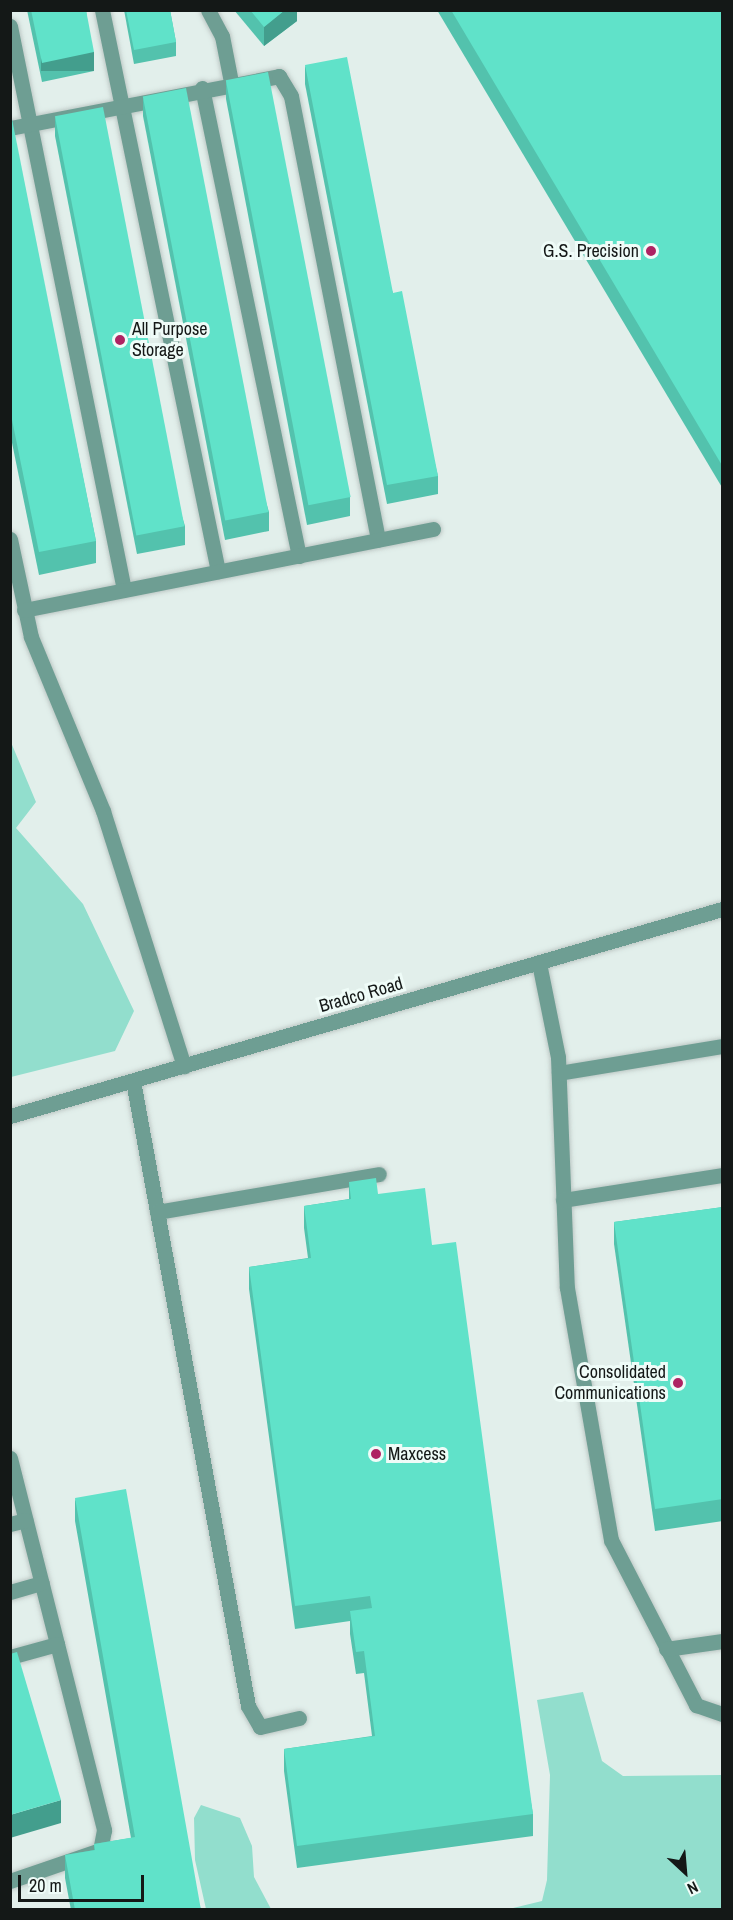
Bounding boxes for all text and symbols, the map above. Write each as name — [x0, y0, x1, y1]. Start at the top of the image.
place label: G.S. Precision — [543, 240, 639, 262]
marker: G.S. Precision — [644, 244, 658, 258]
place label: All Purpose Storage — [132, 319, 207, 362]
marker: All Purpose Storage — [113, 333, 127, 347]
street label: Bradco Road — [317, 973, 405, 1017]
place label: Consolidated Communications — [554, 1362, 666, 1404]
marker: Consolidated Communications — [671, 1376, 685, 1390]
place label: Maxcess — [388, 1443, 446, 1465]
marker: Maxcess — [369, 1447, 383, 1461]
north arrow — [655, 1842, 715, 1902]
scale bar — [21, 1863, 147, 1901]
text: 20 m — [29, 1873, 62, 1898]
text: N — [684, 1876, 702, 1900]

